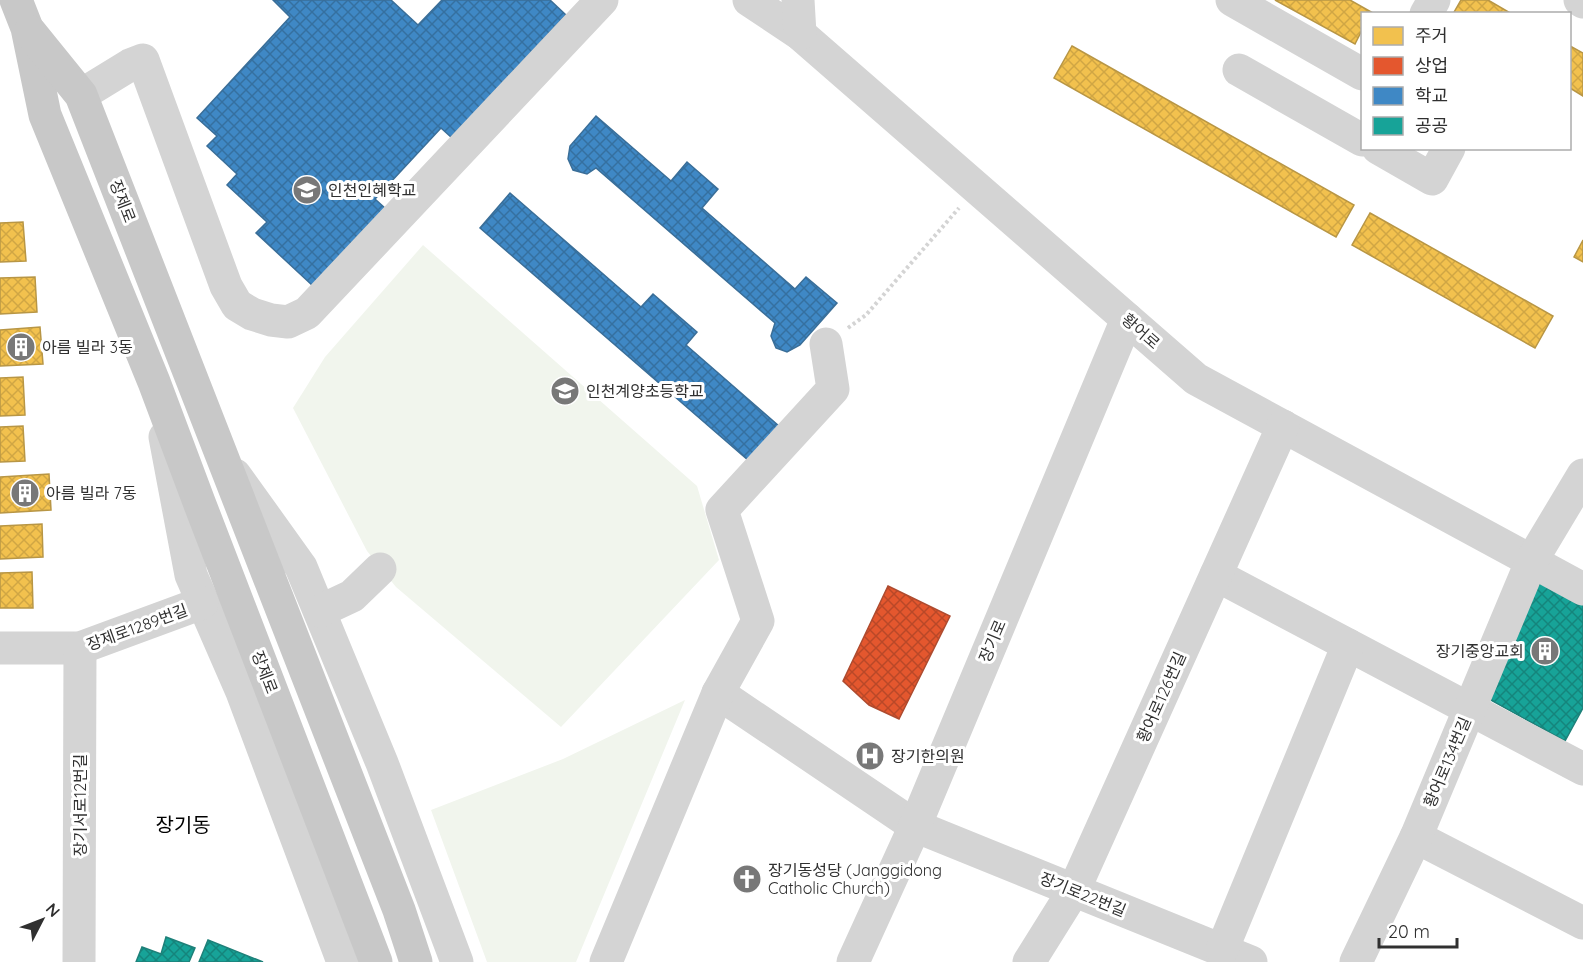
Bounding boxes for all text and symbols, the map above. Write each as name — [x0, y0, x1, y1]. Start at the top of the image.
legend — [1361, 12, 1571, 150]
text: 주거 — [1415, 24, 1448, 47]
text: 상업 — [1415, 54, 1448, 77]
text: 학교 — [1415, 84, 1448, 107]
text: 공공 — [1415, 114, 1448, 137]
school or university icon: 인천인혜학교 — [291, 174, 323, 206]
street label: 장제로 — [106, 177, 140, 225]
place label: 인천인혜학교 — [328, 180, 416, 200]
street label: 황어로 — [1118, 309, 1164, 353]
building icon: 아름 빌라 3동 — [5, 331, 37, 363]
place label: 아름 빌라 3동 — [42, 337, 133, 357]
school or university icon: 인천계양초등학교 — [549, 375, 581, 407]
place label: 인천계양초등학교 — [586, 381, 704, 401]
building icon: 아름 빌라 7동 — [9, 477, 41, 509]
place label: 아름 빌라 7동 — [46, 483, 137, 503]
street label: 장제로1289번길 — [84, 599, 190, 655]
street label: 장기로 — [974, 617, 1010, 665]
building icon: 장기중앙교회 — [1529, 635, 1561, 667]
place label: 장기중앙교회 — [1436, 641, 1524, 661]
street label: 장제로 — [248, 648, 282, 696]
street label: 황어로126번길 — [1132, 649, 1190, 745]
street label: 황어로134번길 — [1419, 714, 1475, 810]
hospital icon: 장기한의원 — [854, 740, 886, 772]
place label: 장기한의원 — [891, 746, 965, 766]
street label: 장기서로12번길 — [70, 753, 90, 857]
district label: 장기동 — [155, 812, 211, 837]
place label: 장기동성당 (Janggidong Catholic Church) — [768, 860, 942, 898]
church icon: 장기동성당 (Janggidong Catholic Church) — [731, 863, 763, 895]
street label: 장기로22번길 — [1037, 868, 1129, 920]
north arrow — [12, 890, 72, 950]
text: N — [42, 899, 65, 921]
scale bar — [1379, 911, 1457, 949]
text: 20 m — [1388, 920, 1430, 943]

